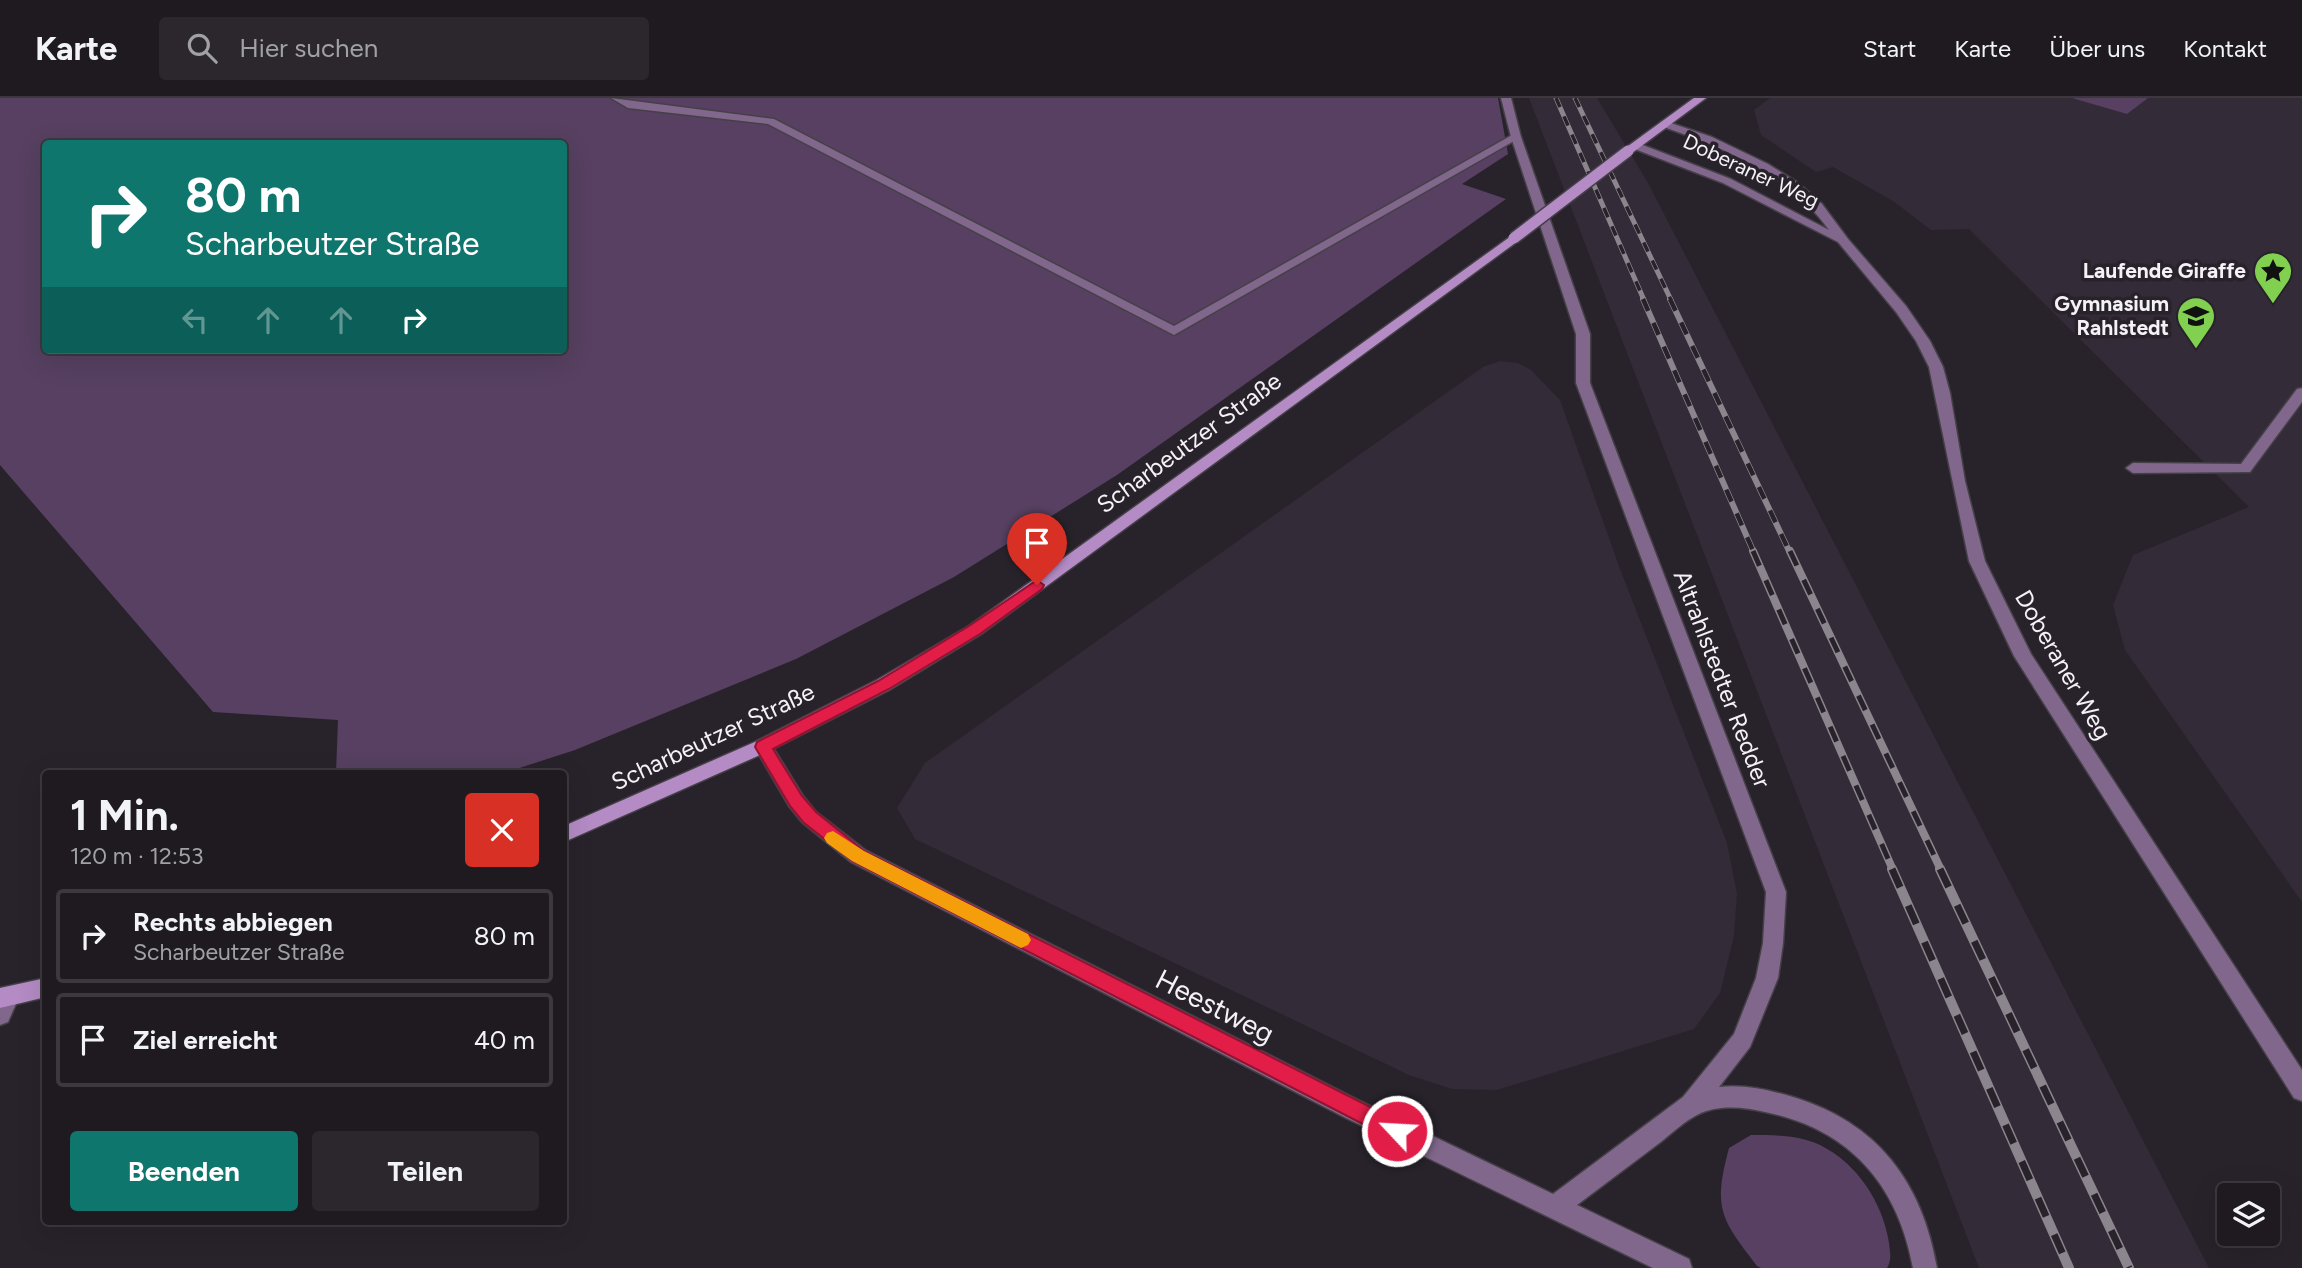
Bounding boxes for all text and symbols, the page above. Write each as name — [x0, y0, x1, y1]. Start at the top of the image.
search box — [159, 17, 649, 80]
text: Karte — [35, 29, 117, 68]
icon: search — [183, 29, 221, 67]
text: Hier suchen — [239, 32, 378, 64]
text: Start — [1863, 34, 1916, 63]
text: Karte — [1954, 34, 2011, 63]
text: Über uns — [2049, 34, 2145, 63]
text: Kontakt — [2183, 34, 2267, 63]
street label: Doberaner Weg — [1679, 128, 1823, 213]
text: 80 m — [185, 165, 301, 224]
icon: right — [70, 168, 161, 259]
text: Scharbeutzer Straße — [185, 225, 479, 263]
place icon: Laufende Giraffe — [2252, 250, 2294, 305]
place label: Laufende Giraffe — [2083, 258, 2246, 283]
place label: Gymnasium Rahlstedt — [2054, 291, 2169, 340]
school or university icon: Gymnasium Rahlstedt — [2175, 295, 2217, 350]
icon: left — [176, 301, 214, 339]
icon: ahead — [249, 301, 287, 339]
icon: ahead — [322, 301, 360, 339]
icon: right — [395, 301, 433, 339]
street label: Scharbeutzer Straße — [1091, 366, 1287, 519]
pin — [1007, 513, 1067, 585]
icon: arrive — [1018, 524, 1056, 562]
street label: Altrahlstedter Redder — [1668, 566, 1777, 792]
street label: Doberaner Weg — [2009, 585, 2118, 745]
street label: Scharbeutzer Straße — [607, 677, 819, 796]
text: 1 Min. — [70, 790, 179, 841]
button: close — [465, 793, 539, 867]
text: 120 m · 12:53 — [70, 842, 203, 870]
text: Rechts abbiegen — [133, 906, 333, 938]
icon: right — [74, 917, 112, 955]
text: 80 m — [474, 920, 535, 952]
text: Scharbeutzer Straße — [133, 938, 345, 966]
street label: Heestweg — [1150, 962, 1280, 1050]
icon: arrive — [74, 1021, 112, 1059]
text: Ziel erreicht — [133, 1024, 278, 1056]
text: 40 m — [474, 1024, 535, 1056]
position arrow — [1360, 1094, 1434, 1168]
button: Beenden — [70, 1131, 298, 1211]
button: Teilen — [312, 1131, 539, 1211]
map controls — [2217, 1183, 2280, 1246]
button: layers — [2217, 1183, 2280, 1246]

